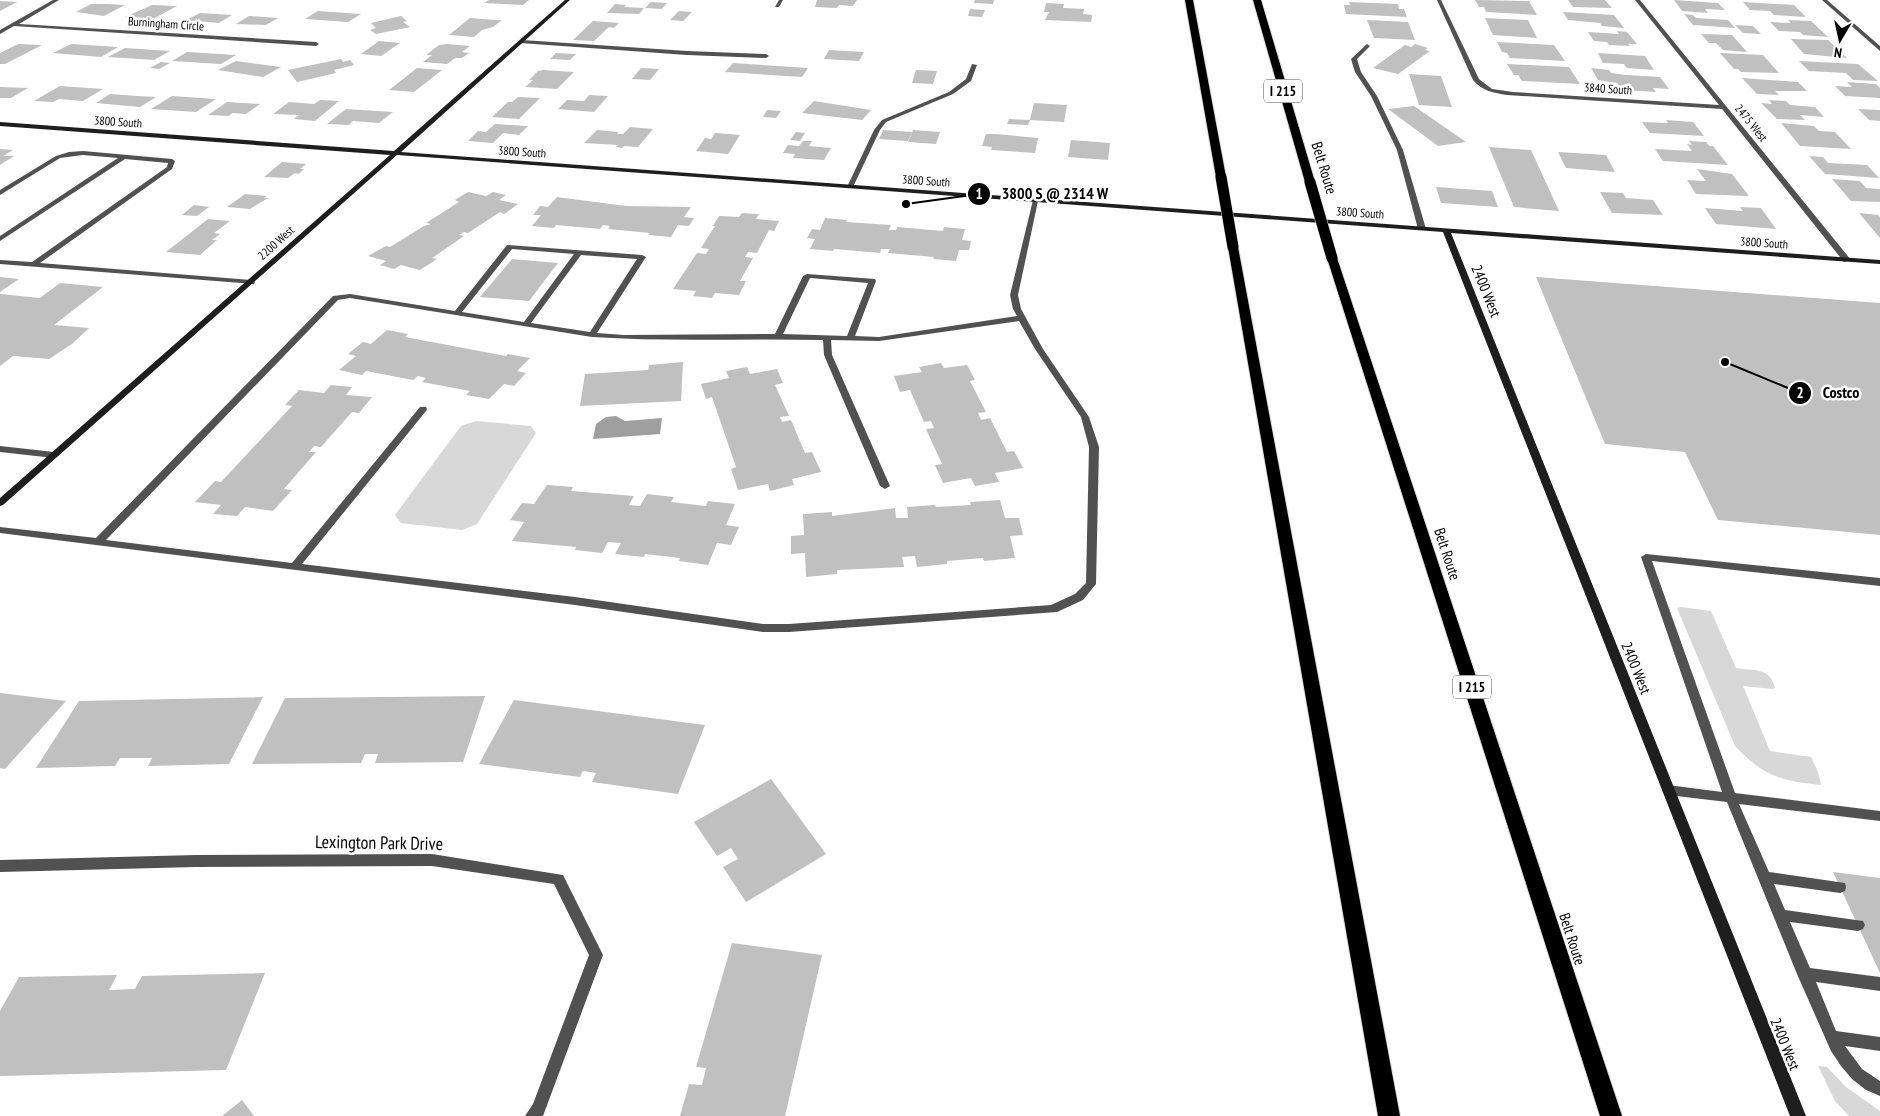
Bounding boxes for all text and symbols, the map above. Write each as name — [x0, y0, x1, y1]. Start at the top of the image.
street label: Burningham Circle — [127, 13, 205, 34]
north arrow — [1815, 15, 1865, 65]
text: N — [1833, 43, 1843, 62]
street label: 3840 South — [1583, 79, 1633, 98]
road number: I 215 — [1264, 80, 1302, 102]
street label: 2475 West — [1732, 101, 1771, 145]
street label: 3800 South — [93, 112, 143, 131]
street label: Belt Route — [1308, 139, 1341, 196]
street label: 3800 South — [497, 142, 547, 161]
street label: 3800 South — [901, 171, 951, 190]
callout: 3800 S @ 2314 W — [967, 178, 1119, 209]
text: 3800 S @ 2314 W — [1002, 183, 1109, 203]
text: 1 — [975, 184, 983, 203]
street label: 3800 South — [1335, 203, 1385, 222]
street label: 2200 West — [254, 222, 298, 263]
street label: 3800 South — [1739, 233, 1789, 252]
street label: 2400 West — [1467, 262, 1506, 320]
callout: Costco — [1788, 377, 1870, 408]
text: Costco — [1823, 382, 1859, 402]
text: 2 — [1796, 383, 1804, 402]
street label: Belt Route — [1430, 525, 1465, 582]
street label: 2400 West — [1617, 639, 1656, 697]
road number: I 215 — [1453, 676, 1491, 699]
street label: Lexington Park Drive — [315, 830, 443, 855]
street label: Belt Route — [1555, 910, 1590, 967]
street label: 2400 West — [1766, 1015, 1805, 1073]

